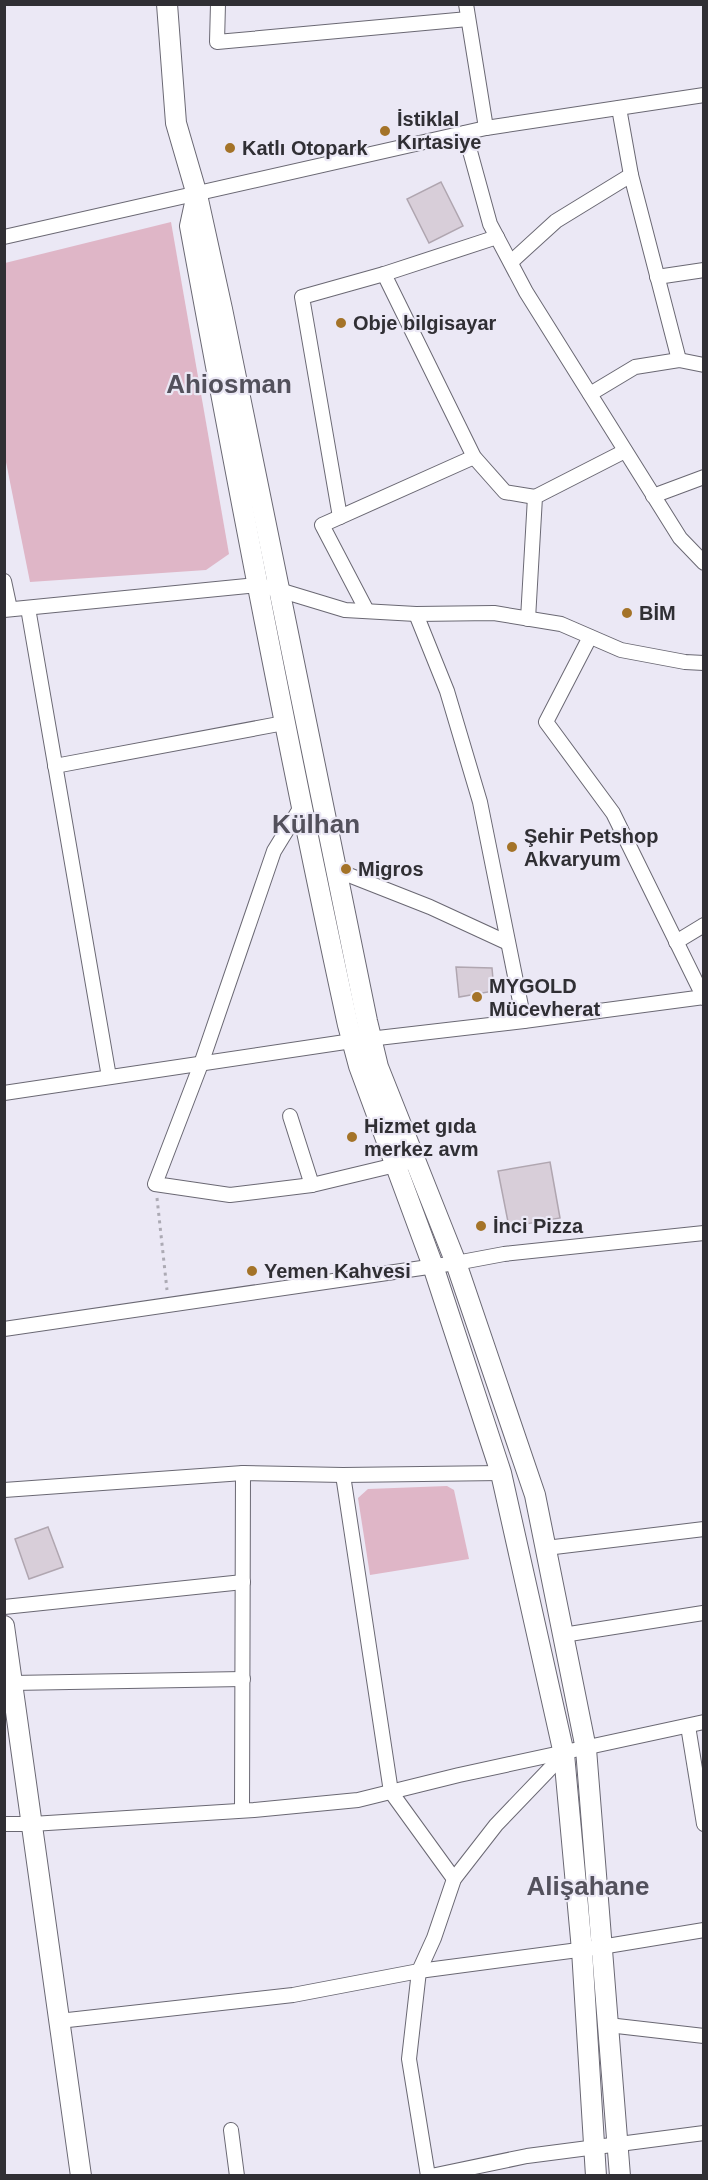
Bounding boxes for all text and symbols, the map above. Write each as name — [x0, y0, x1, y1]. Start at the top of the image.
place label: İstiklal Kırtasiye — [397, 108, 482, 153]
marker: İstiklal Kırtasiye — [378, 124, 392, 138]
place label: Katlı Otopark — [242, 137, 368, 159]
marker: Katlı Otopark — [223, 141, 237, 155]
place label: Obje bilgisayar — [353, 312, 497, 334]
marker: Obje bilgisayar — [334, 316, 348, 330]
district label: Ahiosman — [166, 369, 292, 399]
place label: BİM — [639, 602, 676, 624]
marker: BİM — [620, 606, 634, 620]
district label: Külhan — [272, 809, 360, 839]
place label: Şehir Petshop Akvaryum — [524, 825, 658, 870]
marker: Şehir Petshop Akvaryum — [505, 840, 519, 854]
place label: Migros — [358, 858, 424, 880]
marker: Migros — [339, 862, 353, 876]
place label: MYGOLD Mücevherat — [489, 975, 600, 1020]
marker: MYGOLD Mücevherat — [470, 990, 484, 1004]
place label: Hizmet gıda merkez avm — [364, 1115, 479, 1160]
marker: Hizmet gıda merkez avm — [345, 1130, 359, 1144]
place label: İnci Pizza — [493, 1215, 584, 1237]
marker: İnci Pizza — [474, 1219, 488, 1233]
place label: Yemen Kahvesi — [264, 1260, 411, 1282]
marker: Yemen Kahvesi — [245, 1264, 259, 1278]
district label: Alişahane — [527, 1871, 649, 1901]

